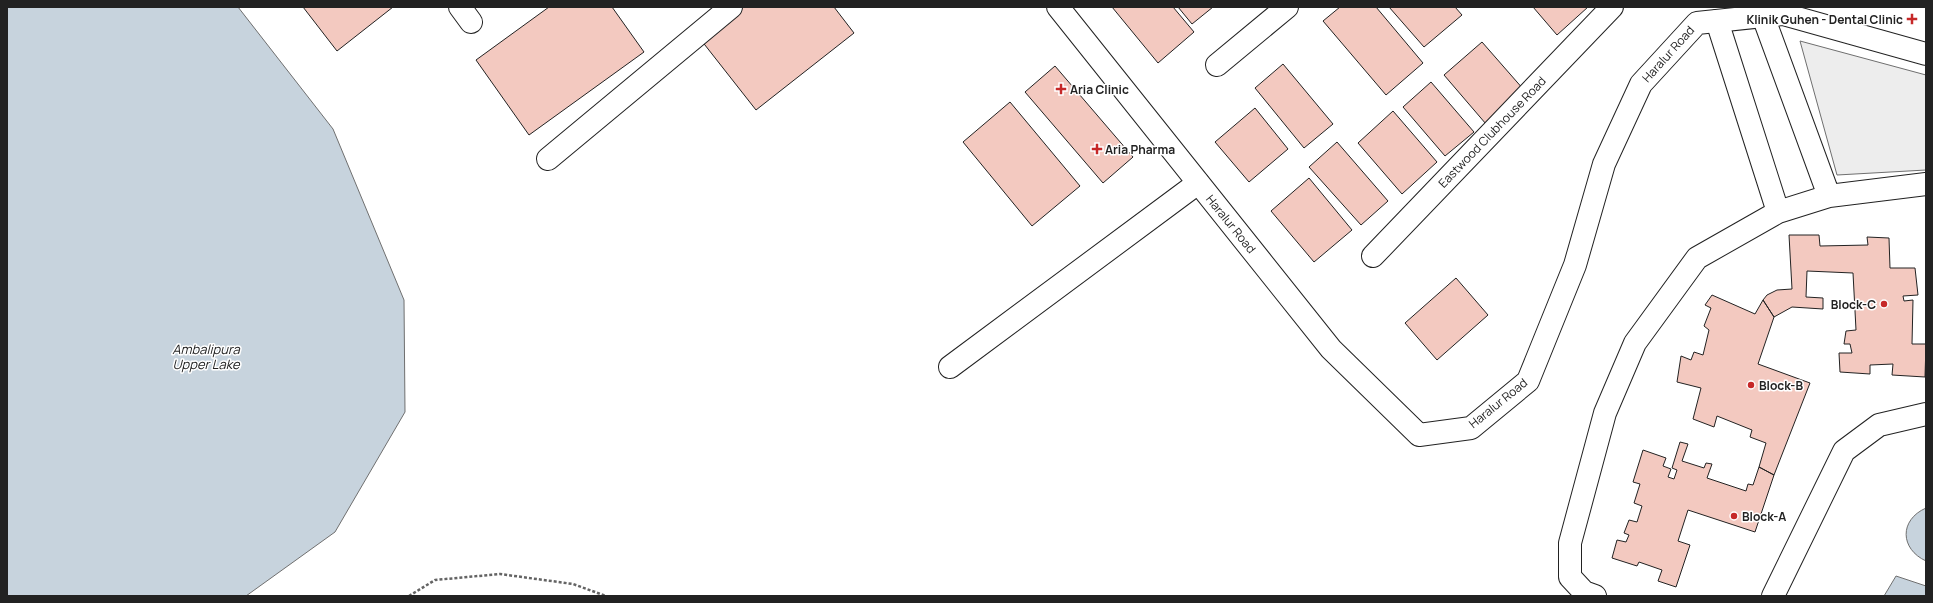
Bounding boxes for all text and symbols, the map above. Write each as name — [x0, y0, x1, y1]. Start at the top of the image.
place label: Klinik Guhen - Dental Clinic — [1746, 11, 1903, 28]
marker: Klinik Guhen - Dental Clinic — [1906, 13, 1918, 25]
street label: Haralur Road — [1638, 22, 1698, 86]
street label: Eastwood Clubhouse Road — [1434, 73, 1550, 191]
place label: Aria Clinic — [1070, 81, 1129, 98]
marker: Aria Clinic — [1055, 83, 1067, 95]
place label: Aria Pharma — [1105, 141, 1175, 158]
marker: Aria Pharma — [1092, 144, 1102, 154]
street label: Haralur Road — [1202, 191, 1260, 257]
place label: Block-C — [1831, 296, 1876, 313]
marker: Block-C — [1879, 299, 1889, 309]
water label: Ambalipura Upper Lake — [172, 340, 241, 373]
street label: Haralur Road — [1465, 374, 1531, 432]
place label: Block-B — [1759, 377, 1803, 394]
marker: Block-B — [1746, 380, 1756, 390]
place label: Block-A — [1742, 508, 1786, 525]
marker: Block-A — [1729, 511, 1739, 521]

